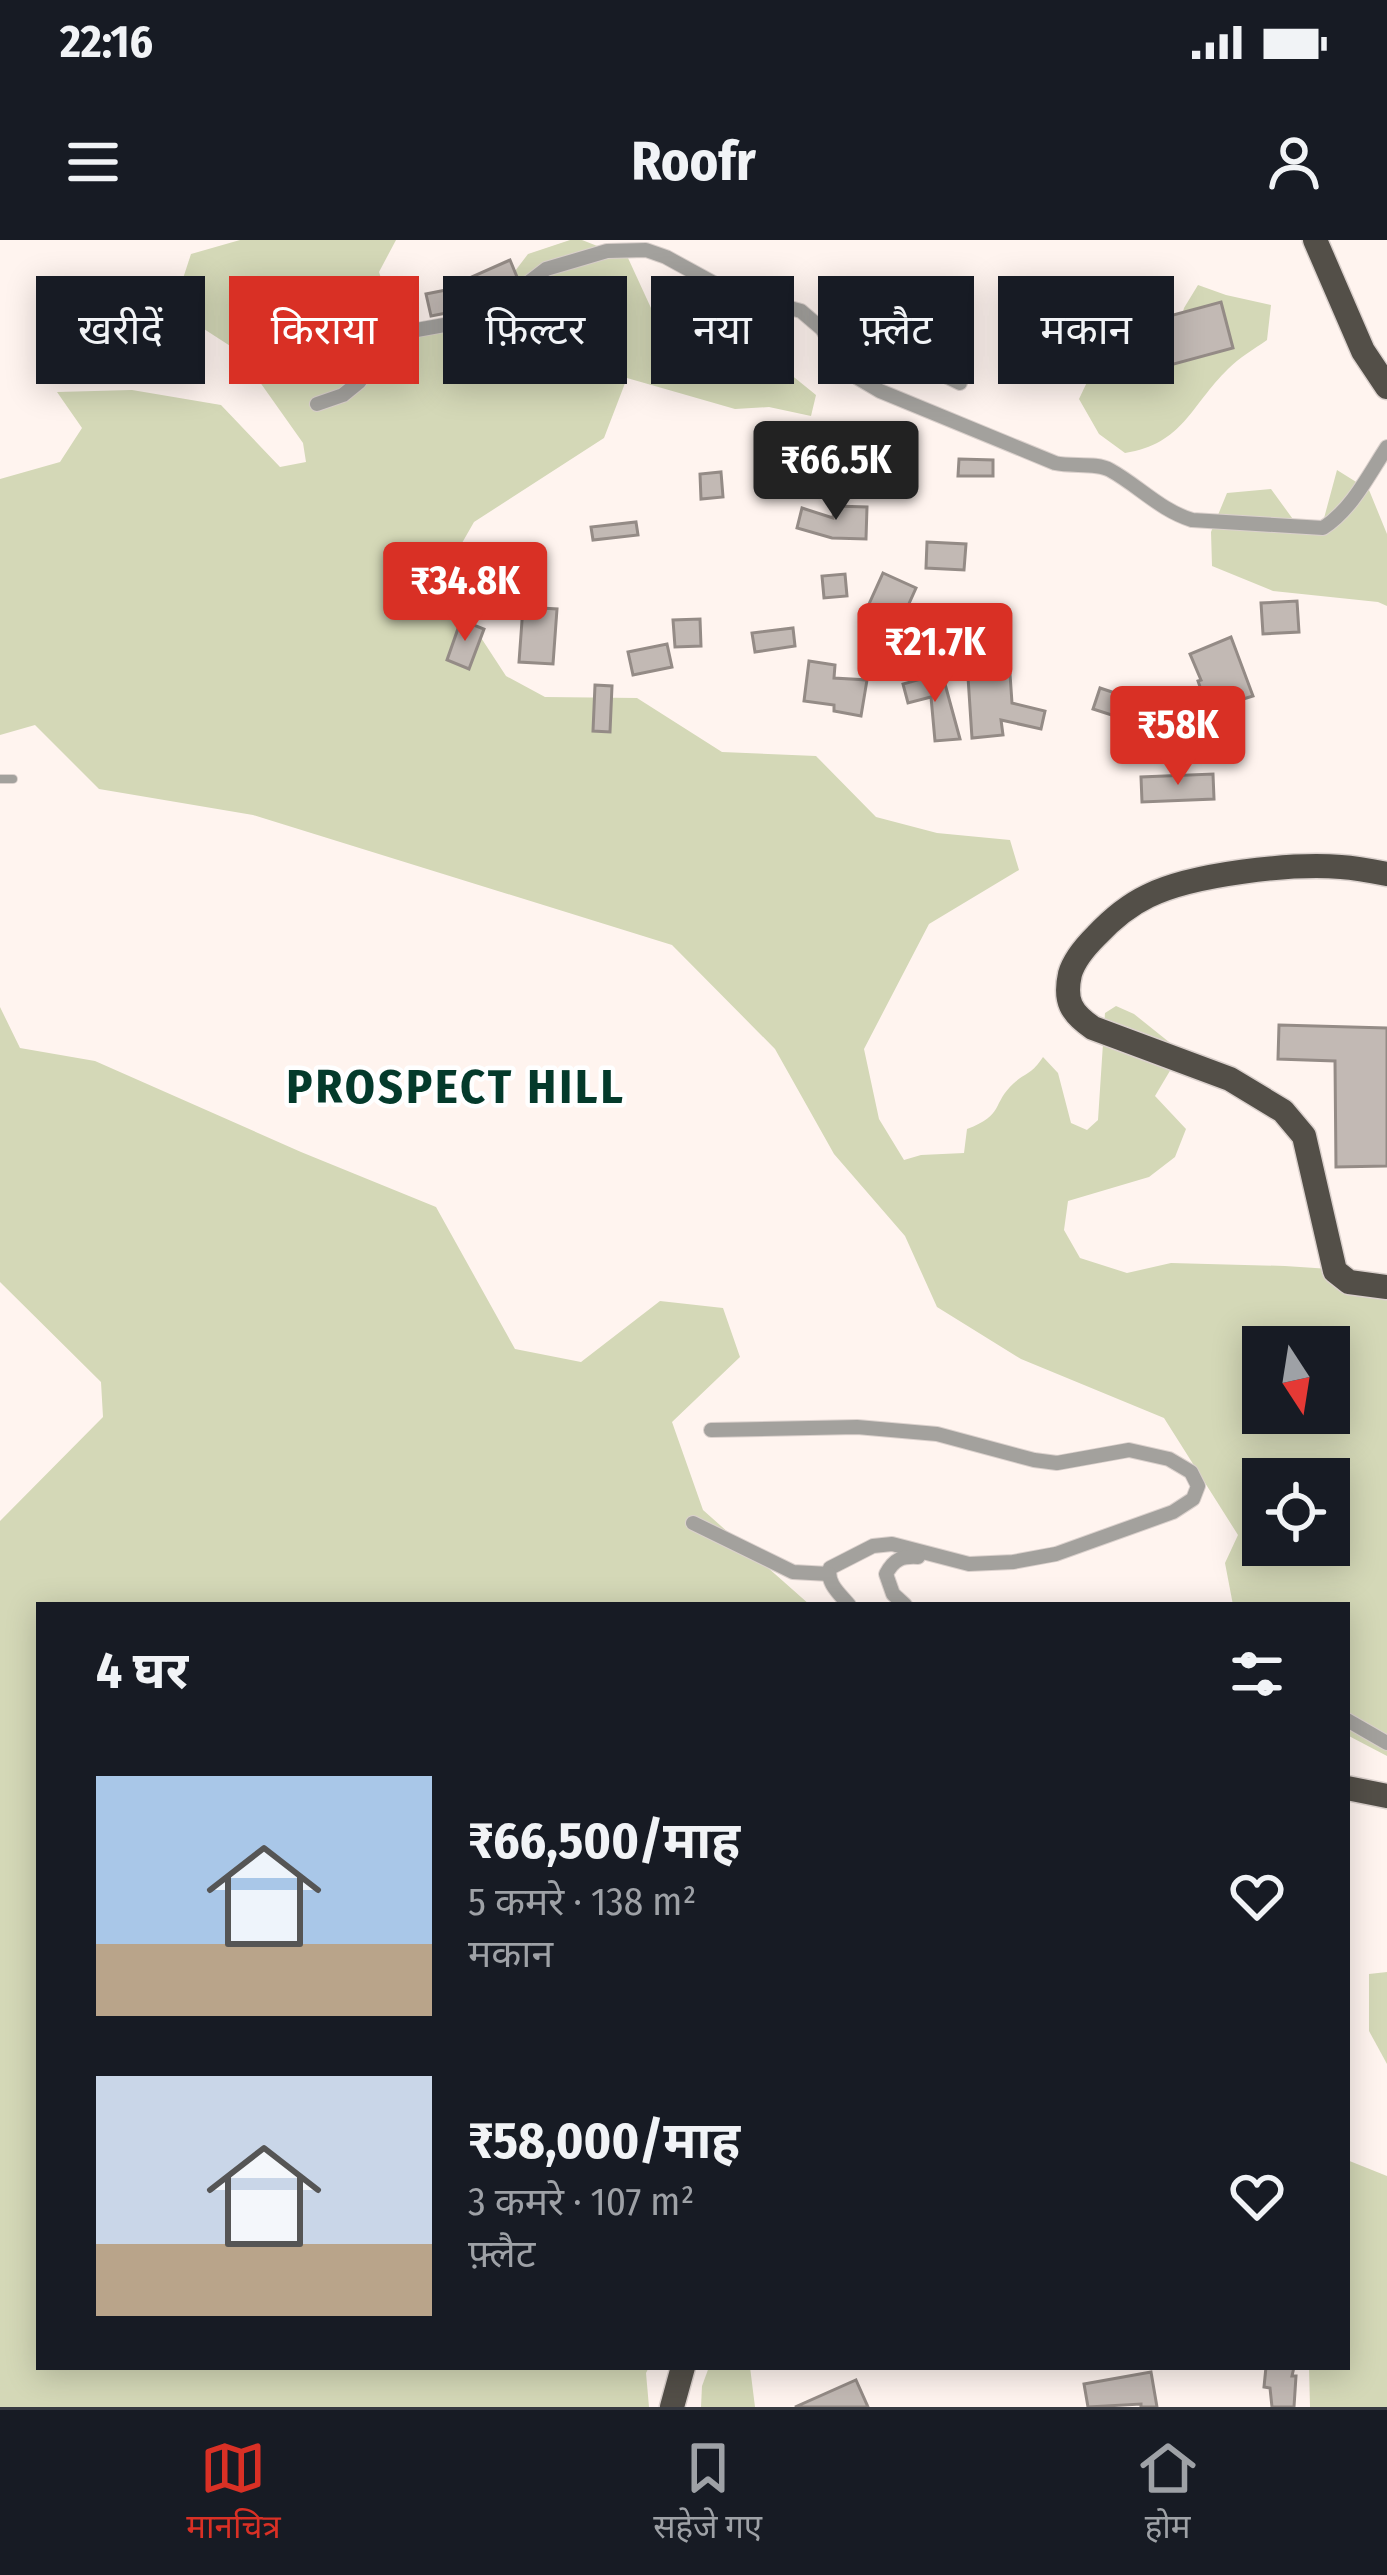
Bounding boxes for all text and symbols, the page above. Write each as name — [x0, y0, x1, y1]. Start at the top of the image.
text: 22:16 — [60, 15, 153, 69]
icon: menu — [60, 129, 126, 195]
icon: person — [1261, 129, 1327, 195]
text: Roofr — [631, 130, 756, 194]
chip: खरीदें — [36, 276, 205, 384]
chip: किराया — [229, 276, 419, 384]
chip: फ़िल्टर — [443, 276, 627, 384]
chip: नया — [651, 276, 794, 384]
chip: फ़्लैट — [818, 276, 974, 384]
chip: मकान — [998, 276, 1174, 384]
pin: ₹66.5K — [738, 421, 934, 523]
text: ₹66.5K — [781, 437, 892, 483]
pin: ₹34.8K — [367, 542, 563, 644]
text: ₹34.8K — [410, 558, 520, 604]
pin: ₹21.7K — [837, 603, 1033, 705]
text: ₹21.7K — [884, 619, 986, 665]
pin: ₹58K — [1107, 686, 1249, 788]
text: ₹58K — [1137, 702, 1219, 748]
district label: PROSPECT HILL — [286, 1058, 626, 1116]
north arrow — [1242, 1326, 1350, 1434]
map controls — [1242, 1326, 1350, 1566]
button: locate — [1242, 1458, 1350, 1566]
text: 4 घर — [96, 1640, 188, 1702]
icon: filters — [1224, 1641, 1290, 1707]
text: ₹66,500/माह — [468, 1810, 740, 1872]
icon: home — [192, 1824, 336, 1968]
icon: heart — [1224, 1863, 1290, 1929]
text: 5 कमरे · 138 m² — [468, 1879, 696, 1925]
text: मकान — [468, 1931, 553, 1977]
text: ₹58,000/माह — [468, 2110, 740, 2172]
icon: home — [192, 2124, 336, 2268]
icon: heart — [1224, 2163, 1290, 2229]
text: 3 कमरे · 107 m² — [468, 2179, 694, 2225]
text: फ़्लैट — [468, 2231, 535, 2277]
tab: मानचित्र — [186, 2435, 281, 2551]
tab: सहेजे गए — [653, 2435, 762, 2551]
tab: होम — [1135, 2435, 1201, 2551]

